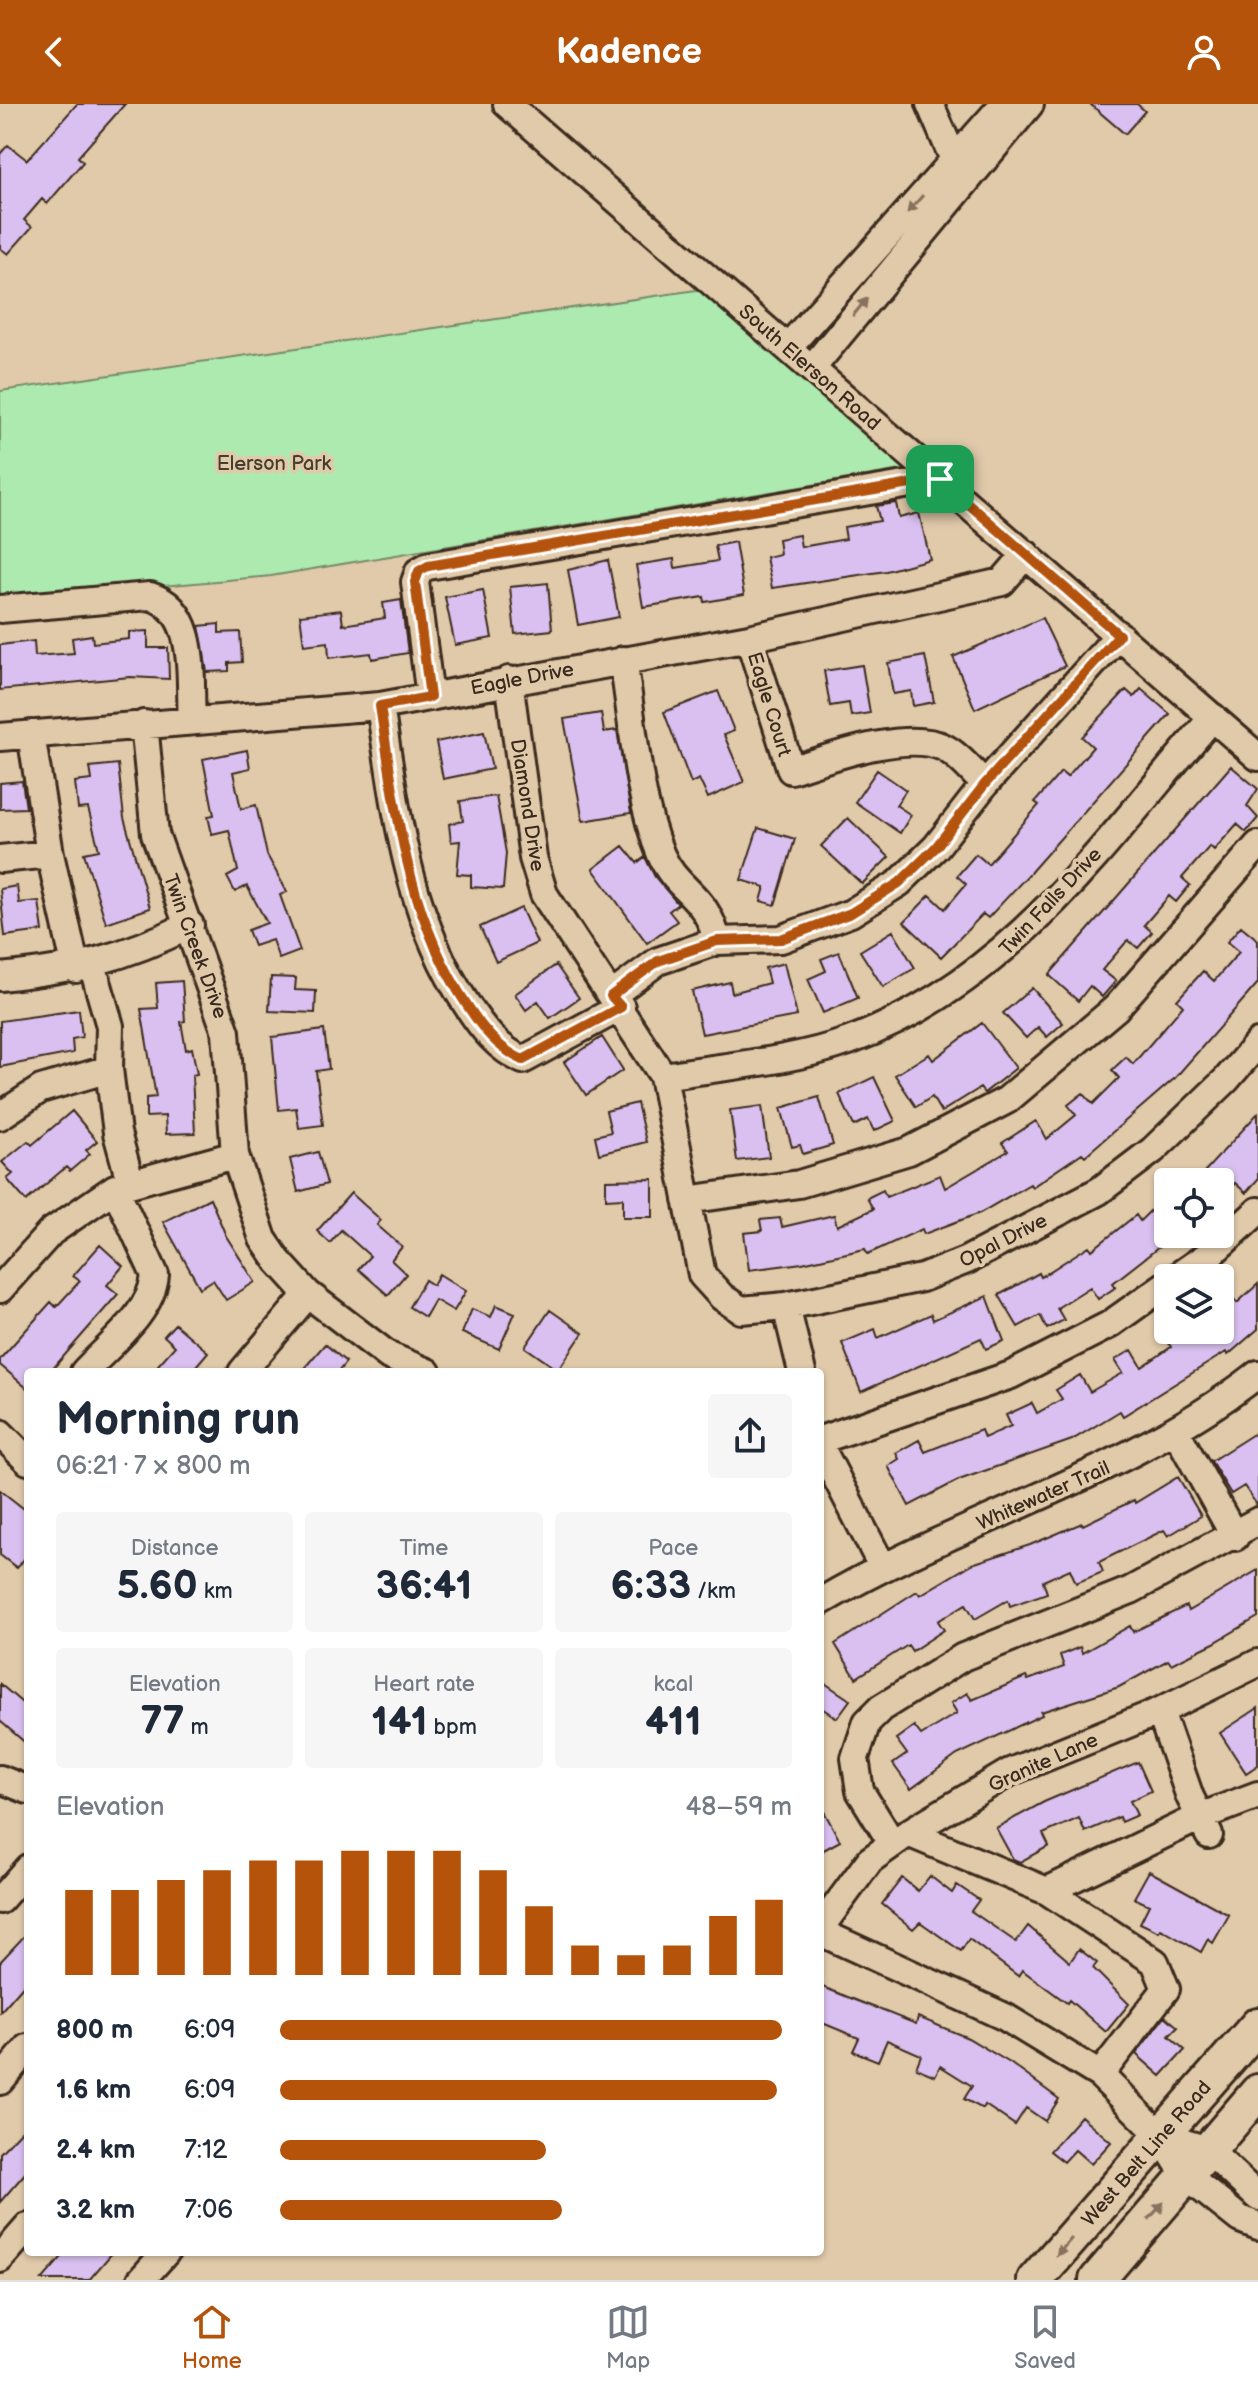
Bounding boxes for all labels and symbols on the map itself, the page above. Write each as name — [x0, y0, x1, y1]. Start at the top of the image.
one-way arrow — [907, 194, 924, 214]
one-way arrow — [851, 297, 868, 317]
street label: South Elerson Road — [734, 300, 885, 436]
pin — [906, 445, 974, 513]
park label: Elerson Park — [217, 452, 332, 476]
street label: Eagle Court — [742, 649, 796, 759]
street label: Eagle Drive — [469, 657, 576, 701]
street label: Diamond Drive — [505, 737, 549, 873]
street label: Twin Falls Drive — [995, 843, 1107, 961]
street label: Twin Creek Drive — [158, 871, 232, 1022]
street label: Opal Drive — [956, 1209, 1051, 1273]
street label: Whitewater Trail — [973, 1456, 1114, 1536]
street label: Granite Lane — [985, 1728, 1102, 1798]
street label: West Belt Line Road — [1077, 2076, 1217, 2231]
one-way arrow — [1147, 2202, 1164, 2222]
one-way arrow — [1056, 2237, 1073, 2257]

